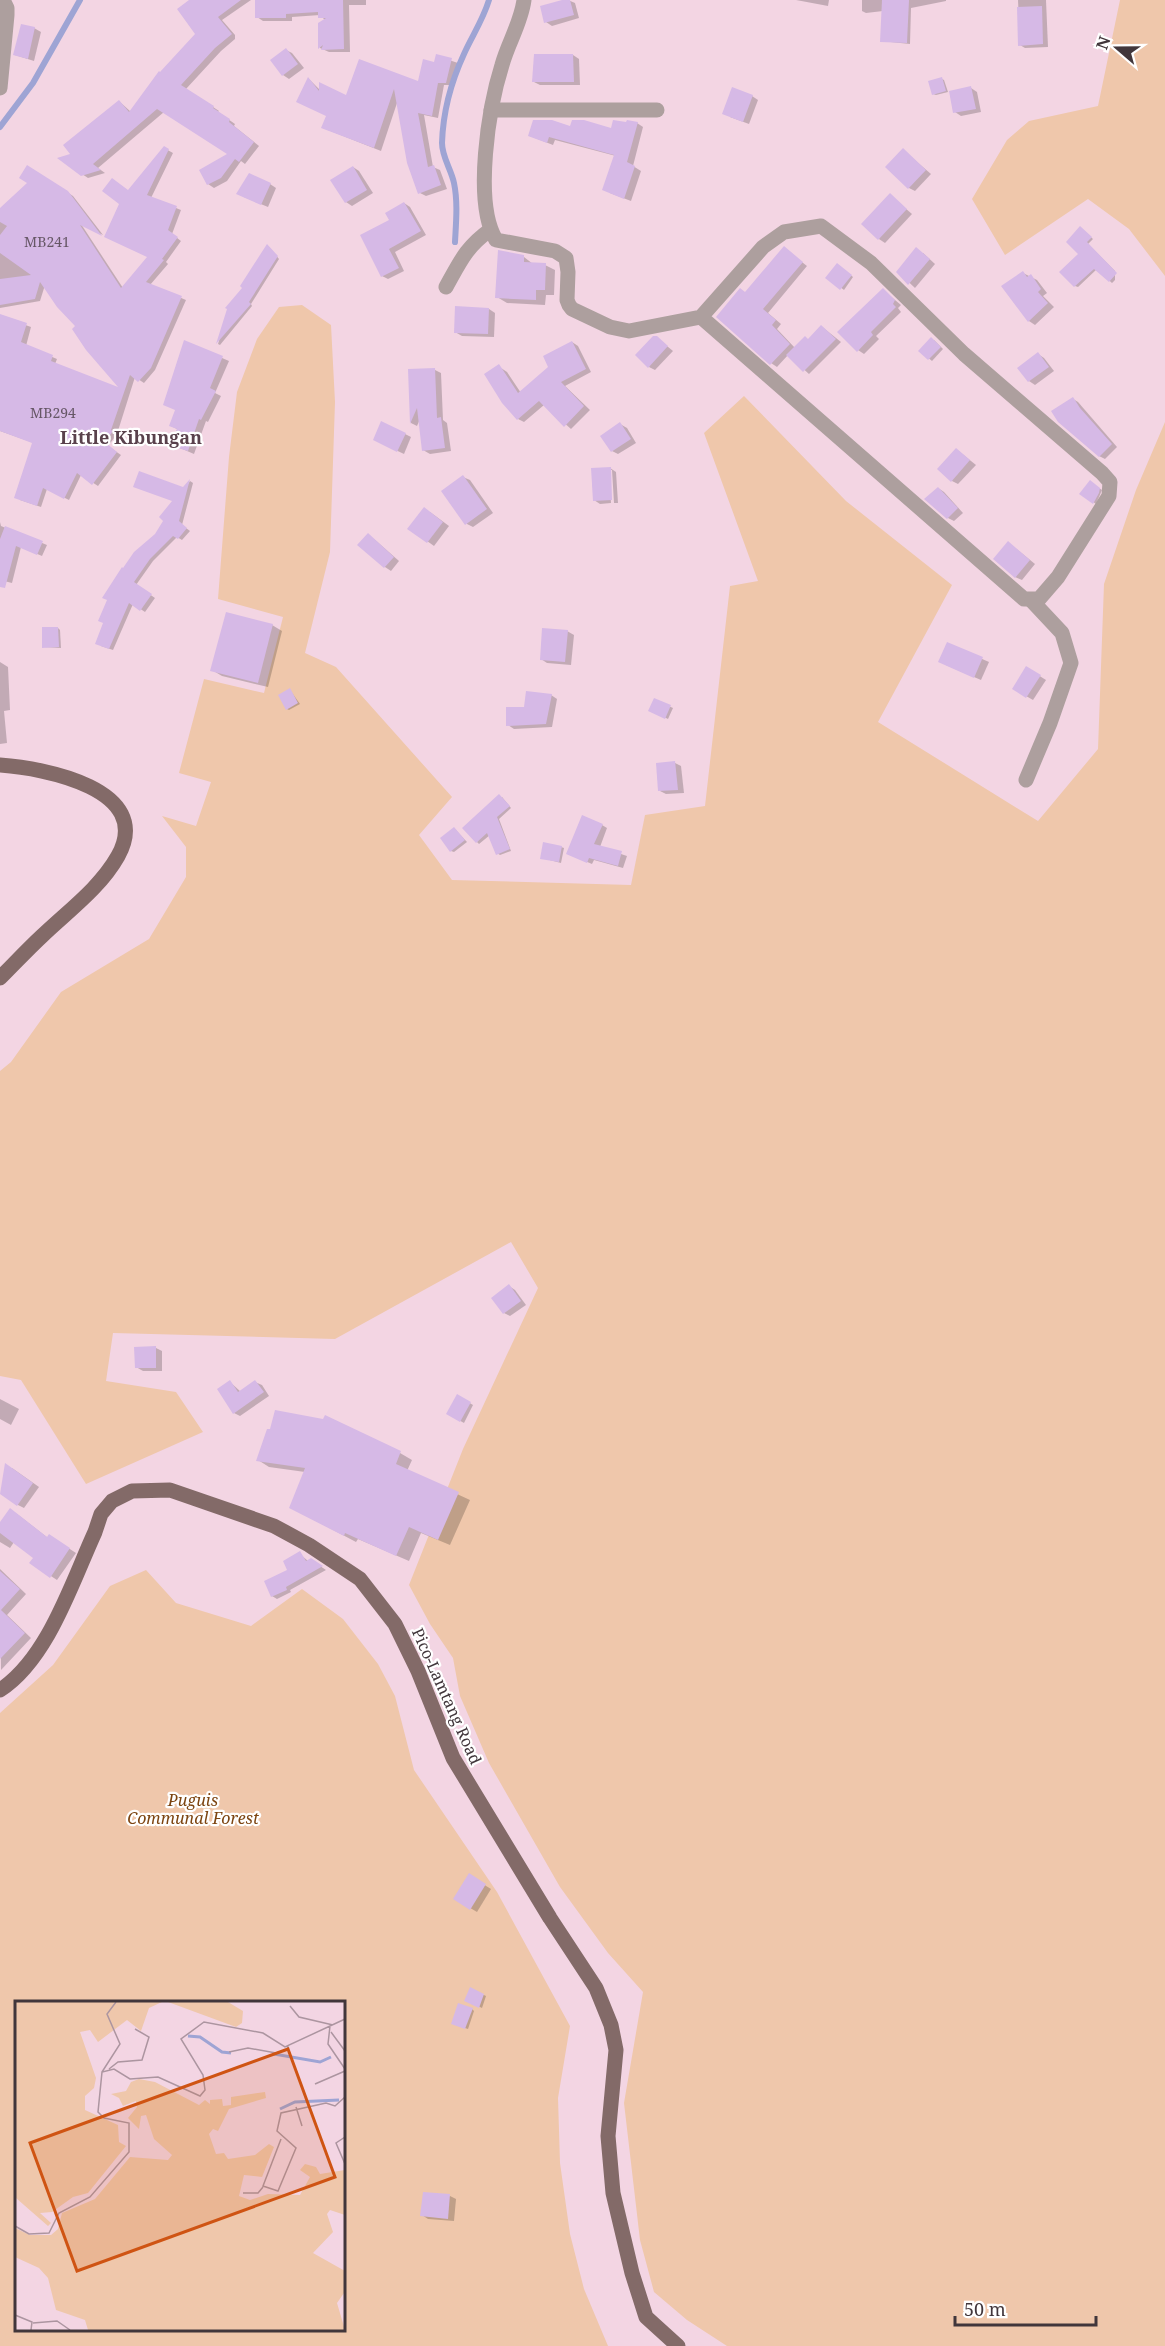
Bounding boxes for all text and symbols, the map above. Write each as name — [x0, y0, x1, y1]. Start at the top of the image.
north arrow — [1087, 18, 1147, 78]
text: N — [1090, 33, 1116, 53]
house number: MB241 — [24, 232, 70, 251]
house number: MB294 — [30, 403, 76, 422]
district label: Little Kibungan — [60, 425, 202, 449]
street label: Pico-Lamtang Road — [407, 1624, 487, 1768]
park label: Puguis Communal Forest — [127, 1789, 259, 1829]
inset map — [15, 2001, 345, 2331]
scale bar — [955, 2289, 1096, 2327]
text: 50 m — [964, 2297, 1006, 2321]

